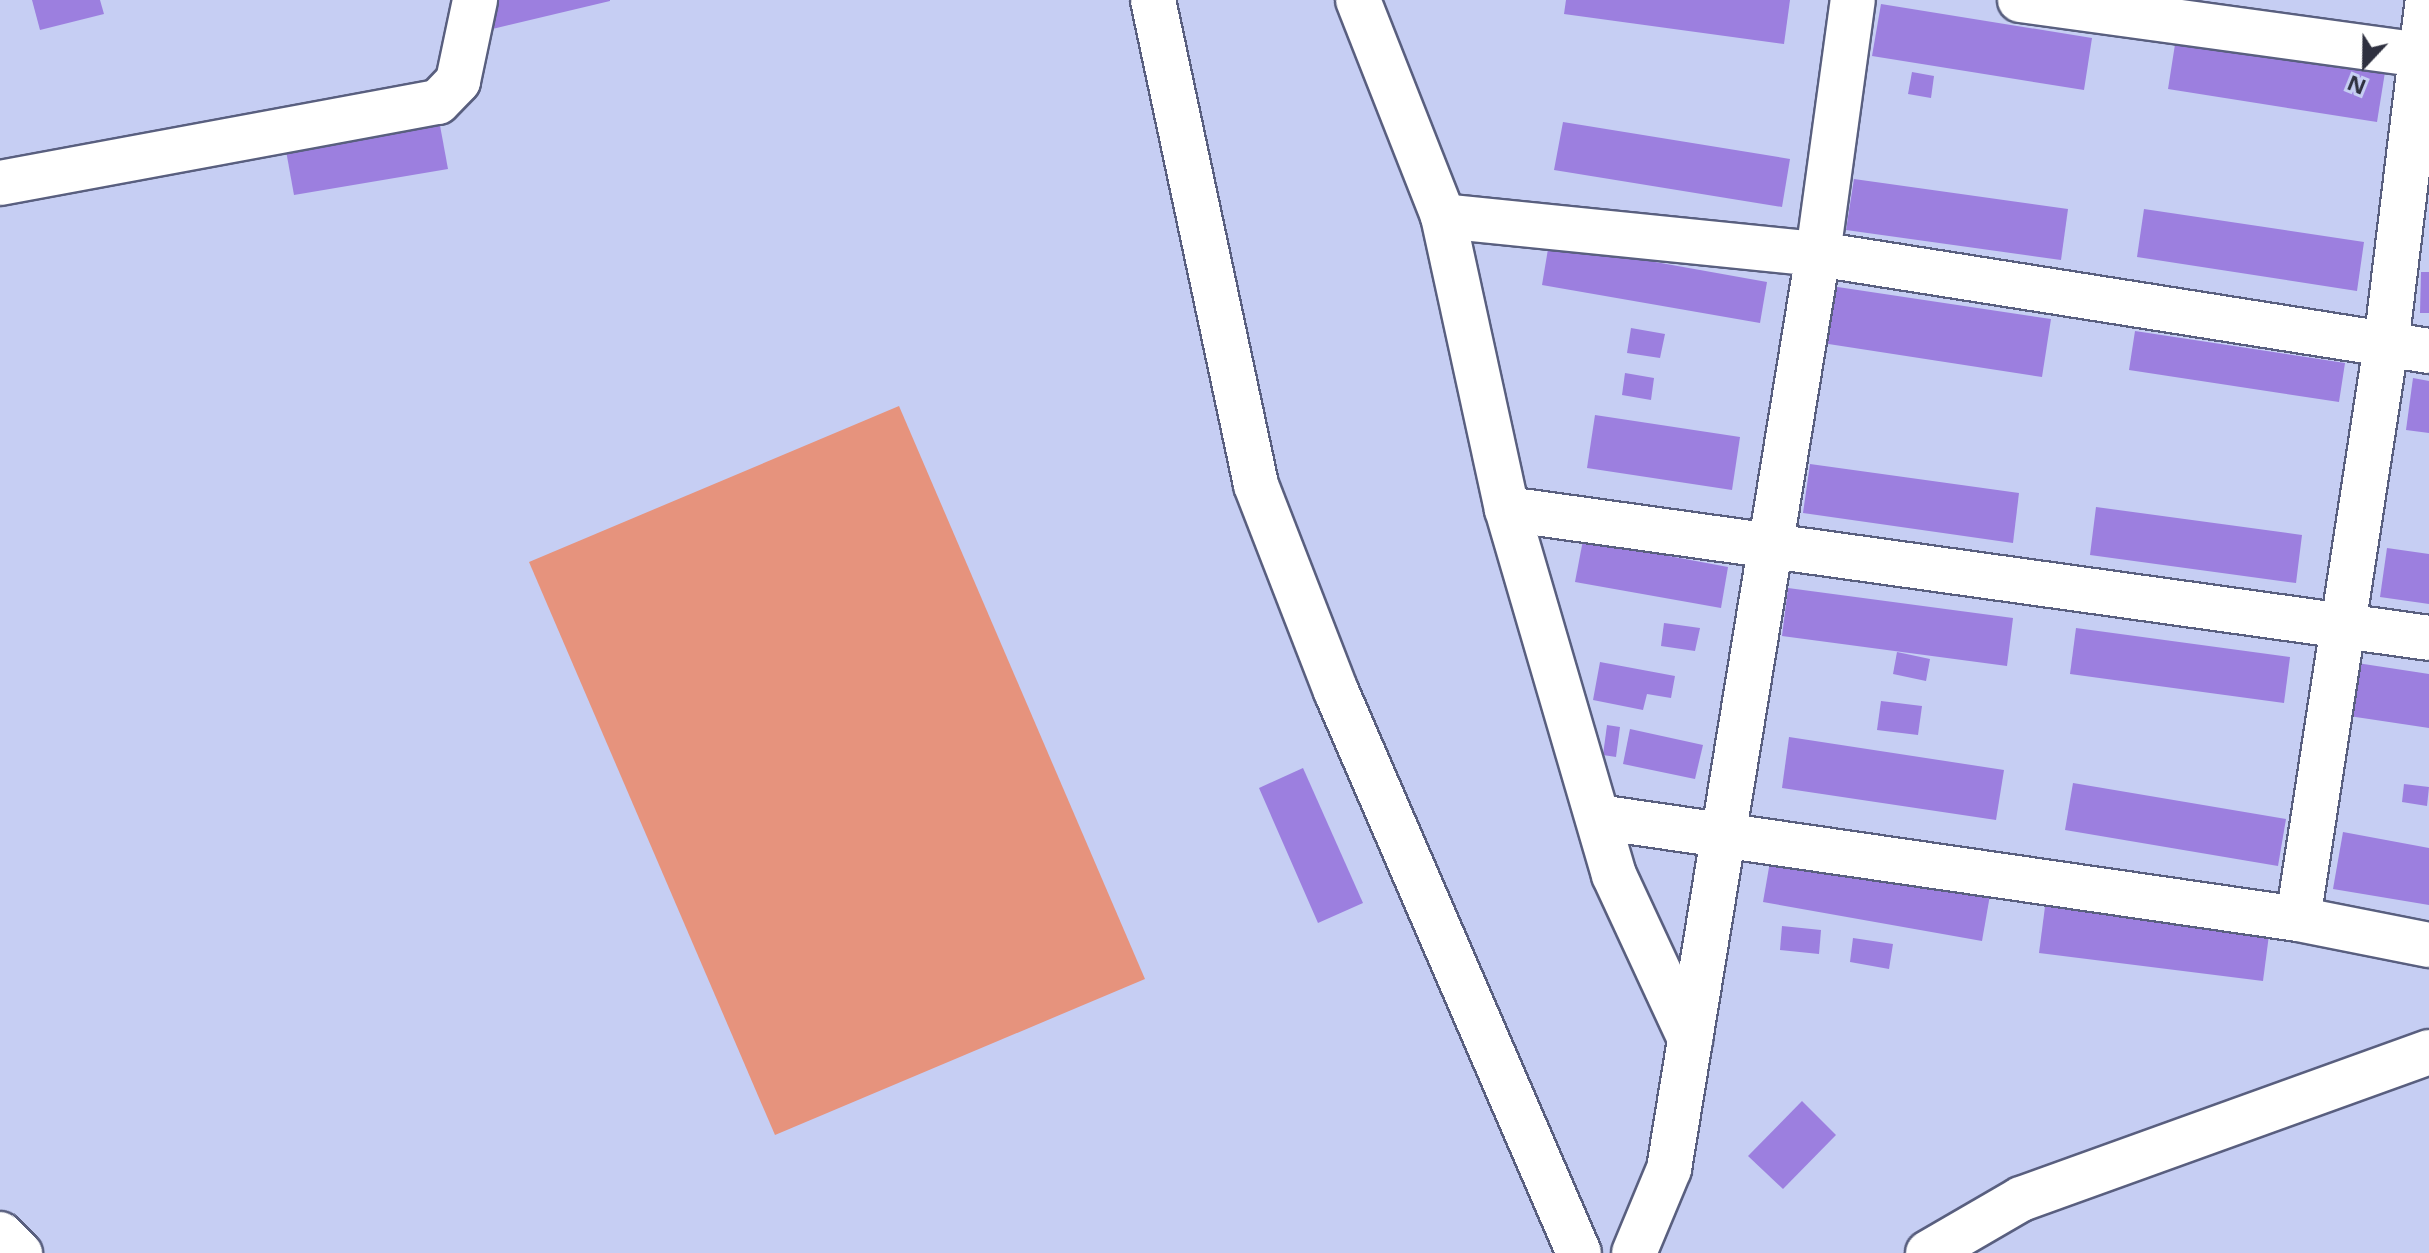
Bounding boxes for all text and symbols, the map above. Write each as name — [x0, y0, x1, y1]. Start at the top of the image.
north arrow — [2325, 24, 2405, 104]
text: N — [2342, 69, 2370, 104]

